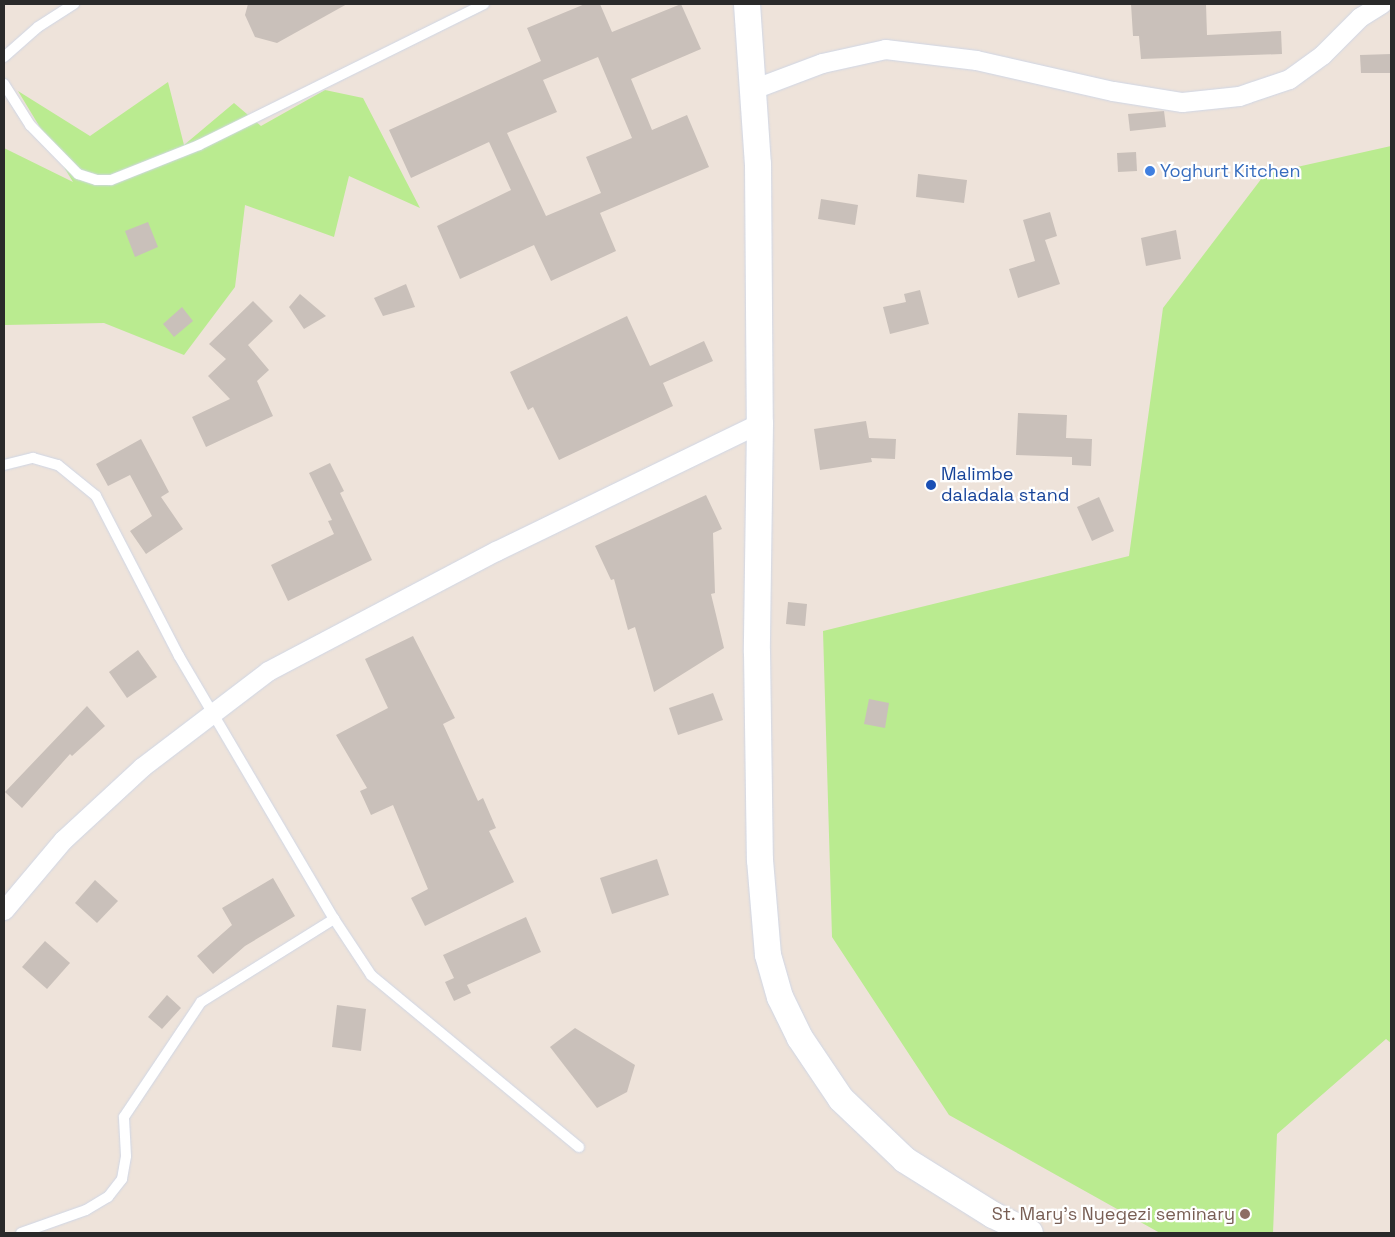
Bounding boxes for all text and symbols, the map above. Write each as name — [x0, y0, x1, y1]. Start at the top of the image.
place label: Yoghurt Kitchen — [1160, 160, 1301, 182]
marker: Yoghurt Kitchen — [1144, 165, 1156, 177]
place label: Malimbe daladala stand — [941, 464, 1069, 506]
marker: Malimbe daladala stand — [925, 479, 937, 491]
place label: St. Mary's Nyegezi seminary — [991, 1203, 1235, 1225]
marker: St. Mary's Nyegezi seminary — [1239, 1208, 1251, 1220]

